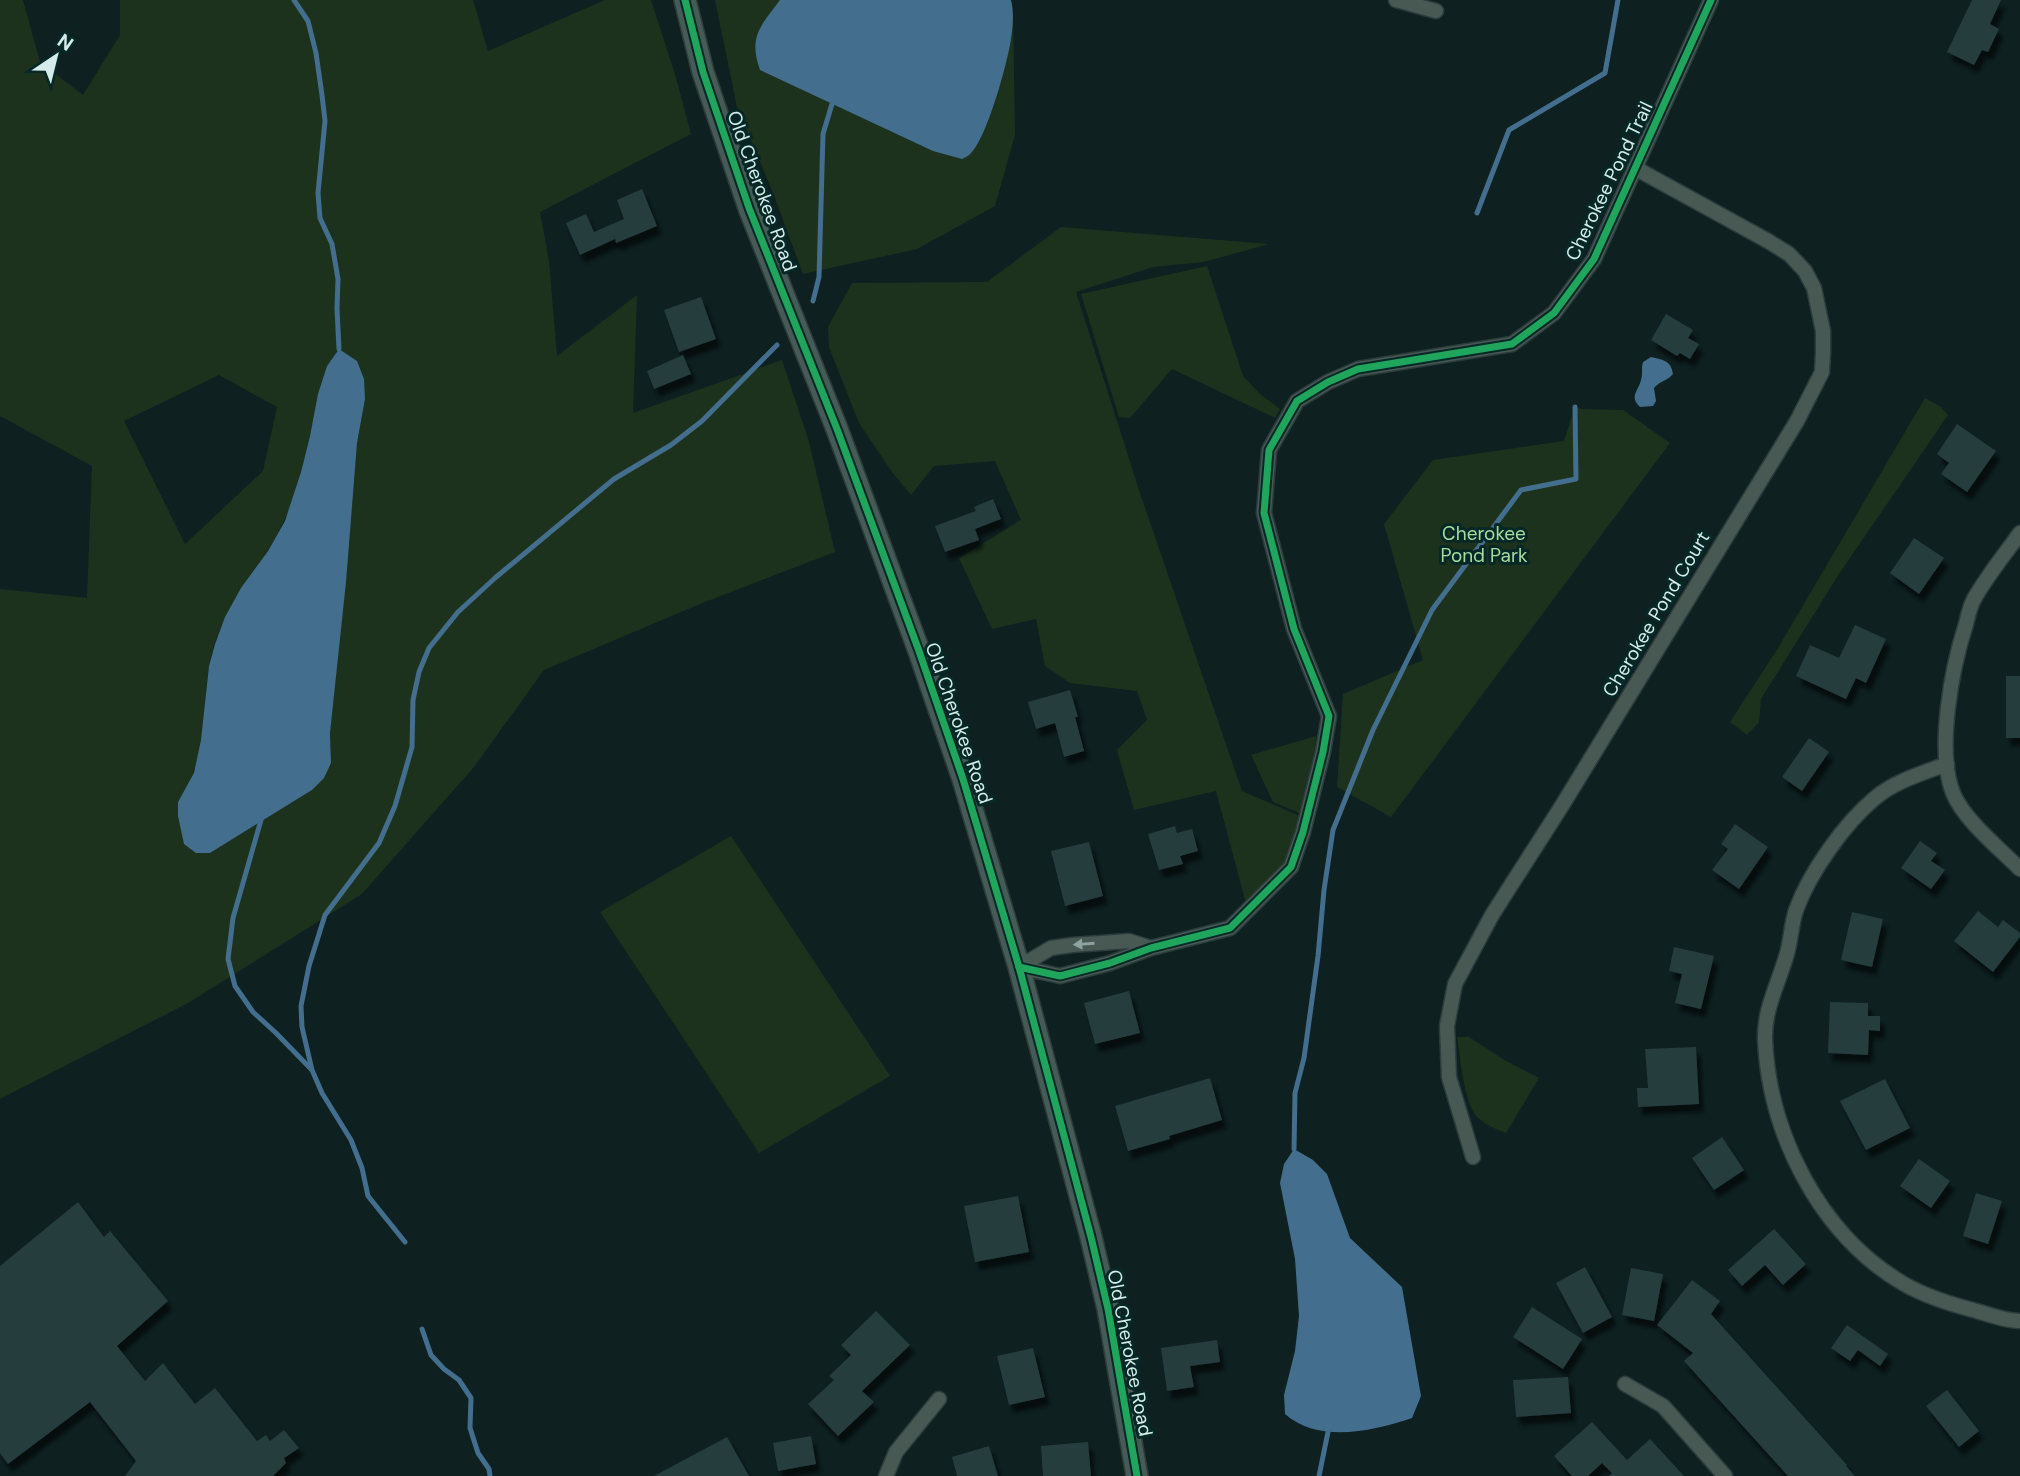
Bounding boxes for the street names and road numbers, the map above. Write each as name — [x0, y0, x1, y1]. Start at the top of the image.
street label: Cherokee Pond Trail — [1560, 97, 1658, 265]
street label: Old Cherokee Road — [721, 107, 803, 275]
street label: Cherokee Pond Court — [1597, 527, 1715, 701]
street label: Old Cherokee Road — [920, 639, 998, 807]
street label: Old Cherokee Road — [1102, 1268, 1158, 1438]

